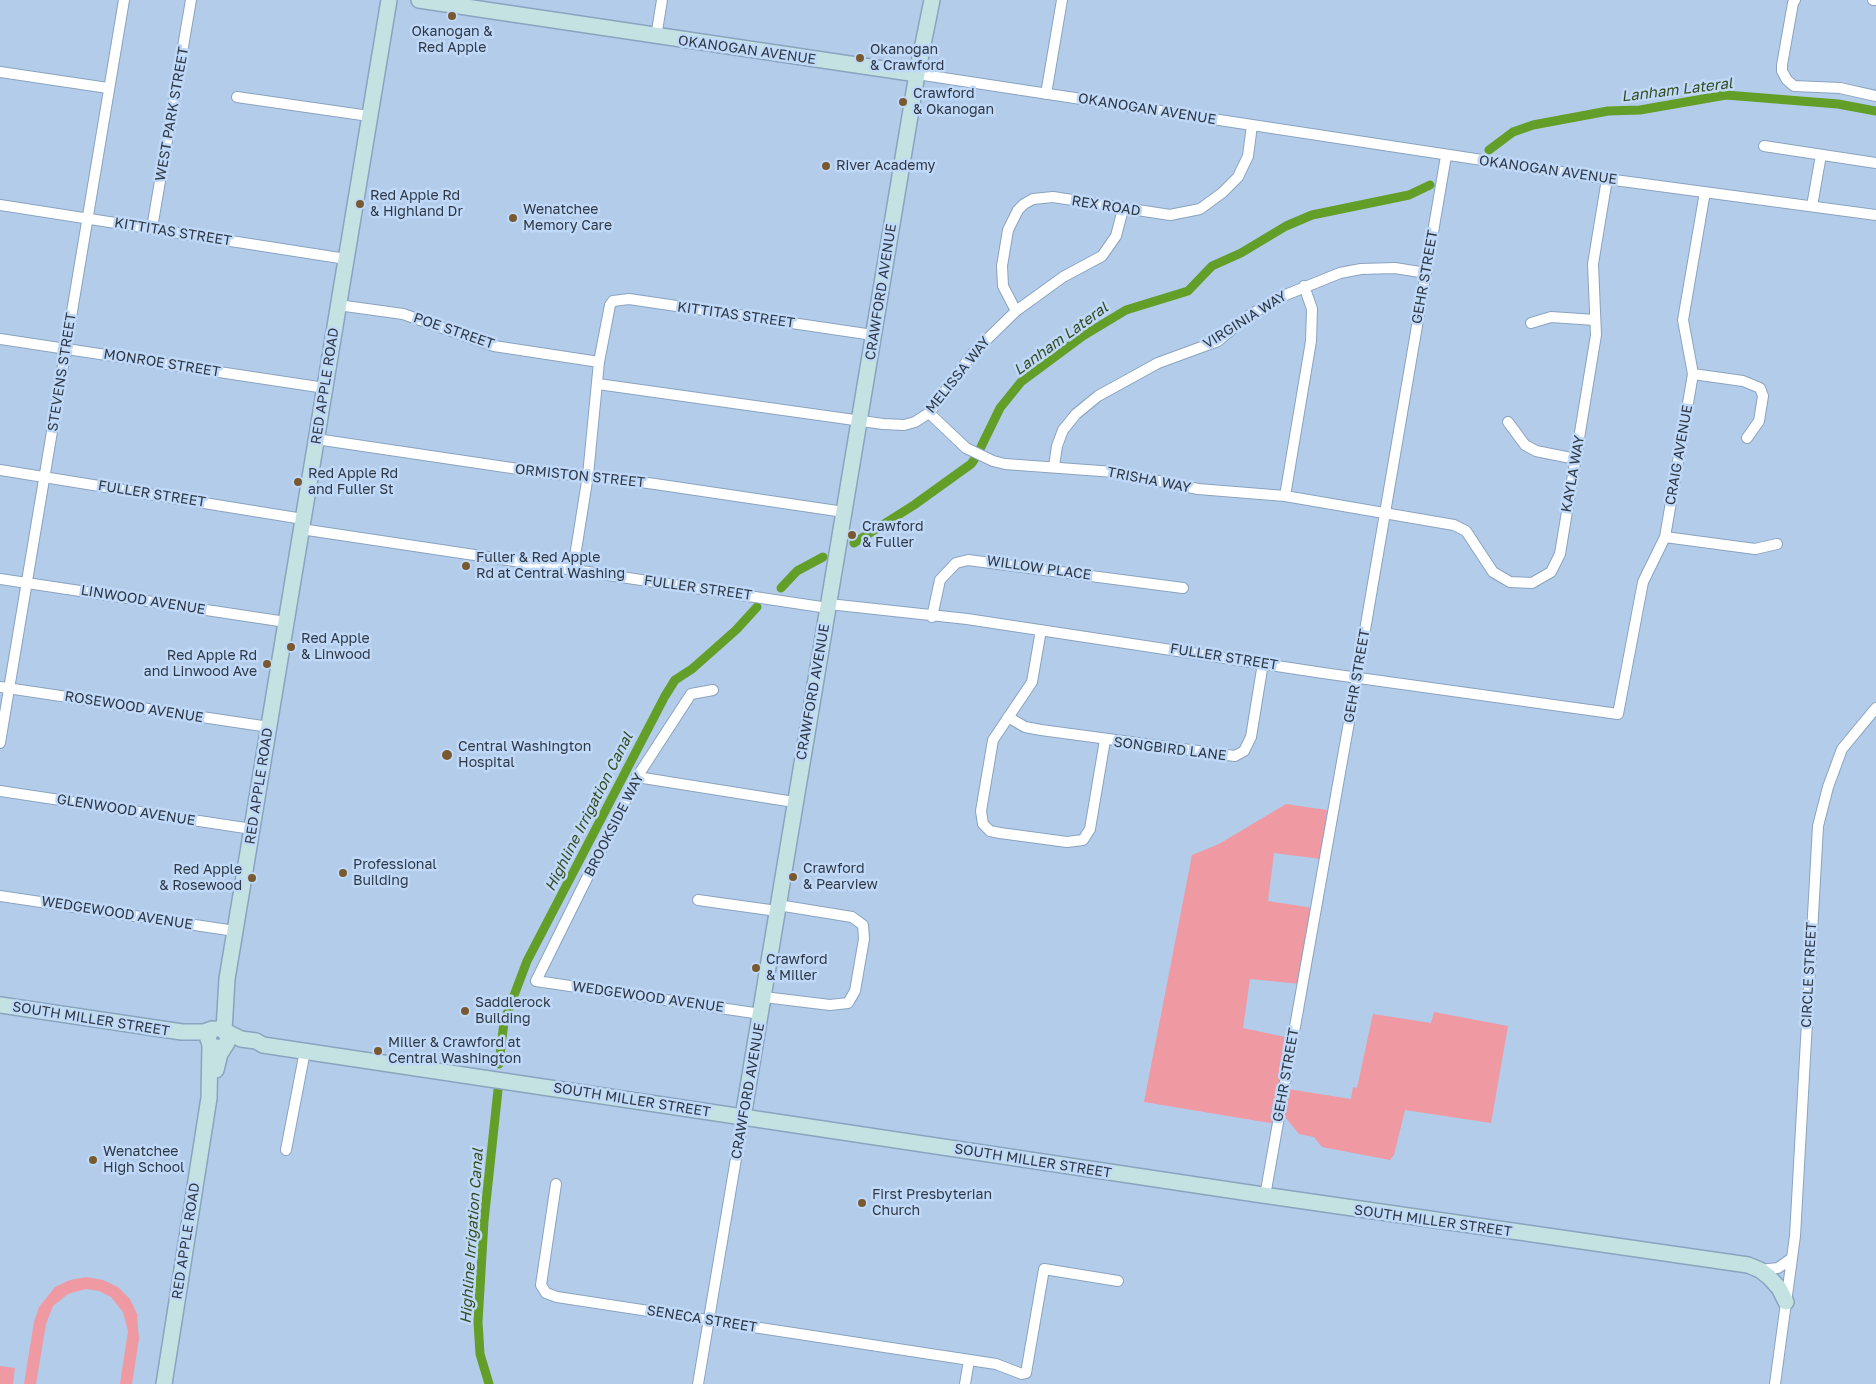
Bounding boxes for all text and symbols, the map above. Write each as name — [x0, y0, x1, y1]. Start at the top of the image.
marker: Okanogan & Red Apple — [446, 10, 458, 22]
place label: Okanogan & Red Apple — [411, 24, 493, 56]
street label: OKANOGAN AVENUE — [677, 32, 817, 68]
place label: Okanogan & Crawford — [870, 42, 944, 74]
street label: WEST PARK STREET — [152, 46, 192, 182]
marker: Okanogan & Crawford — [854, 52, 866, 64]
water label: Lanham Lateral — [1620, 74, 1734, 106]
place label: Crawford & Okanogan — [913, 86, 994, 118]
street label: OKANOGAN AVENUE — [1077, 90, 1217, 128]
marker: Crawford & Okanogan — [897, 96, 909, 108]
street label: OKANOGAN AVENUE — [1478, 152, 1618, 188]
place label: River Academy — [836, 158, 935, 174]
marker: River Academy — [820, 160, 832, 172]
place label: Red Apple Rd & Highland Dr — [370, 188, 463, 220]
street label: REX ROAD — [1070, 192, 1142, 220]
marker: Red Apple Rd & Highland Dr — [354, 198, 366, 210]
place label: Wenatchee Memory Care — [523, 202, 612, 234]
marker: Wenatchee Memory Care — [507, 212, 519, 224]
street label: KITTITAS STREET — [113, 214, 233, 250]
street label: CRAWFORD AVENUE — [862, 223, 900, 361]
street label: GEHR STREET — [1408, 229, 1442, 325]
street label: VIRGINIA WAY — [1200, 288, 1290, 352]
street label: KITTITAS STREET — [676, 298, 796, 332]
water label: Lanham Lateral — [1010, 299, 1112, 379]
street label: POE STREET — [411, 309, 497, 353]
street label: STEVENS STREET — [44, 311, 80, 433]
street label: RED APPLE ROAD — [307, 326, 343, 446]
street label: MELISSA WAY — [922, 334, 994, 416]
street label: MONROE STREET — [102, 345, 222, 381]
street label: CRAIG AVENUE — [1662, 404, 1696, 506]
street label: KAYLA WAY — [1558, 434, 1588, 514]
street label: ORMISTON STREET — [514, 461, 646, 491]
street label: TRISHA WAY — [1106, 464, 1192, 496]
place label: Red Apple Rd and Fuller St — [308, 466, 398, 498]
marker: Red Apple Rd and Fuller St — [292, 476, 304, 488]
street label: FULLER STREET — [97, 477, 207, 511]
place label: Crawford & Fuller — [862, 519, 924, 552]
marker: Crawford & Fuller — [846, 529, 858, 541]
place label: Fuller & Red Apple Rd at Central Washing — [476, 550, 625, 582]
street label: WILLOW PLACE — [986, 552, 1092, 584]
marker: Fuller & Red Apple Rd at Central Washing — [460, 560, 472, 572]
street label: FULLER STREET — [643, 572, 753, 604]
street label: LINWOOD AVENUE — [80, 582, 206, 618]
street label: CRAWFORD AVENUE — [793, 623, 833, 761]
street label: GEHR STREET — [1340, 628, 1374, 724]
place label: Red Apple & Linwood — [301, 631, 371, 664]
street label: FULLER STREET — [1169, 640, 1279, 674]
marker: Red Apple & Linwood — [285, 641, 297, 653]
place label: Red Apple Rd and Linwood Ave — [144, 648, 257, 680]
marker: Red Apple Rd and Linwood Ave — [261, 658, 273, 670]
street label: ROSEWOOD AVENUE — [63, 688, 205, 726]
street label: RED APPLE ROAD — [241, 726, 277, 846]
water label: Highline Irrigation Canal — [541, 730, 637, 894]
street label: SONGBIRD LANE — [1113, 734, 1227, 764]
place label: Central Washington Hospital — [458, 739, 591, 772]
marker: Central Washington Hospital — [440, 748, 454, 762]
street label: BROOKSIDE WAY — [581, 771, 647, 879]
street label: GLENWOOD AVENUE — [56, 791, 196, 829]
place label: Professional Building — [353, 857, 437, 890]
place label: Crawford & Pearview — [803, 861, 878, 894]
place label: Red Apple & Rosewood — [159, 862, 242, 894]
marker: Professional Building — [337, 867, 349, 879]
marker: Crawford & Pearview — [787, 871, 799, 883]
marker: Red Apple & Rosewood — [246, 872, 258, 884]
street label: WEDGEWOOD AVENUE — [40, 893, 194, 933]
street label: CIRCLE STREET — [1798, 922, 1820, 1028]
place label: Crawford & Miller — [766, 952, 828, 984]
marker: Crawford & Miller — [750, 962, 762, 974]
street label: WEDGEWOOD AVENUE — [571, 978, 725, 1016]
place label: Saddlerock Building — [475, 995, 551, 1028]
street label: SOUTH MILLER STREET — [11, 998, 171, 1040]
marker: Saddlerock Building — [459, 1005, 471, 1017]
street label: CRAWFORD AVENUE — [728, 1022, 768, 1160]
street label: GEHR STREET — [1269, 1027, 1303, 1123]
place label: Miller & Crawford at Central Washington — [388, 1035, 521, 1068]
marker: Miller & Crawford at Central Washington — [372, 1045, 384, 1057]
street label: SOUTH MILLER STREET — [552, 1079, 712, 1121]
street label: SOUTH MILLER STREET — [953, 1140, 1113, 1182]
place label: Wenatchee High School — [103, 1144, 185, 1176]
water label: Highline Irrigation Canal — [457, 1148, 487, 1324]
marker: Wenatchee High School — [87, 1154, 99, 1166]
street label: RED APPLE ROAD — [168, 1181, 204, 1301]
place label: First Presbyterian Church — [872, 1187, 992, 1220]
marker: First Presbyterian Church — [856, 1197, 868, 1209]
street label: SOUTH MILLER STREET — [1353, 1202, 1513, 1240]
street label: SENECA STREET — [646, 1302, 758, 1336]

